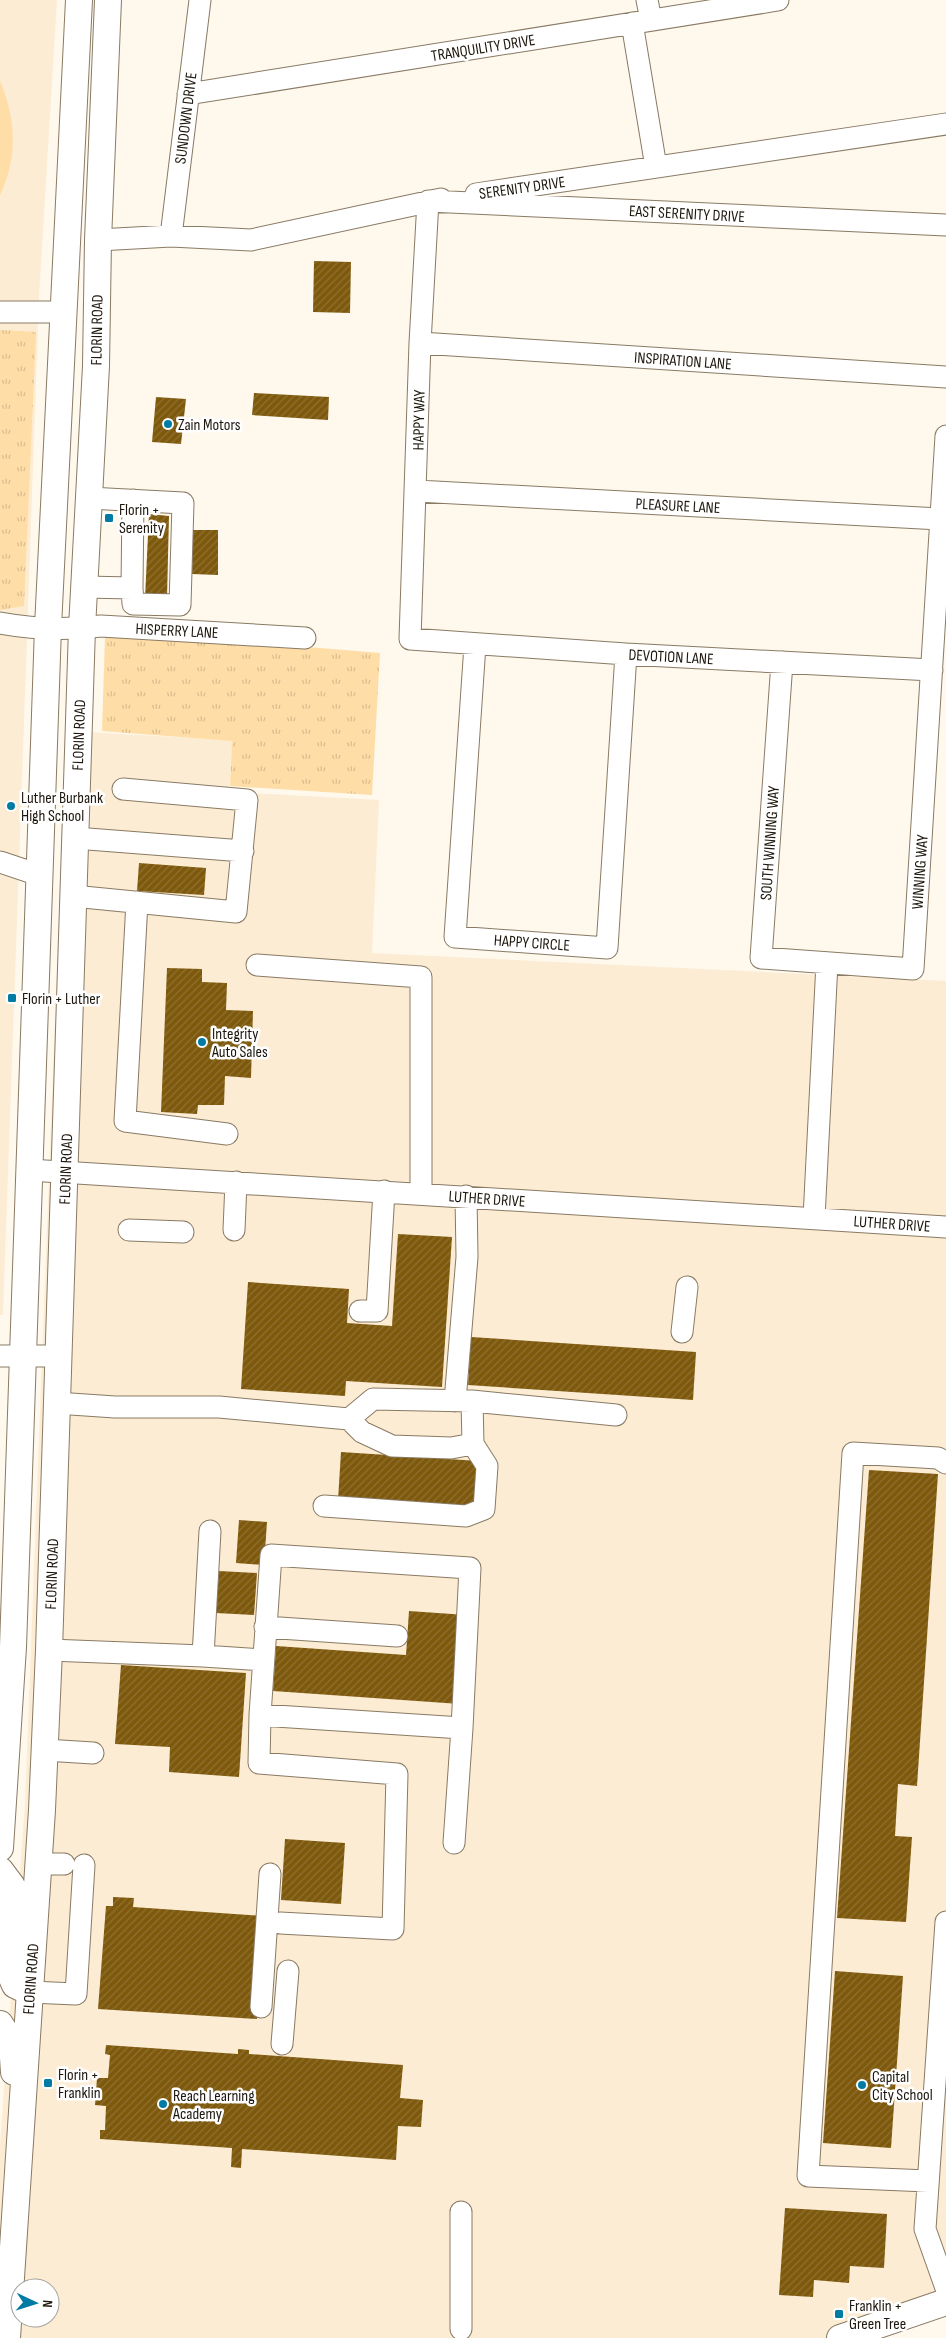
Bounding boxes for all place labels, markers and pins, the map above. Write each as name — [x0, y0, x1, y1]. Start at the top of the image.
place label: Zain Motors — [178, 416, 241, 435]
marker: Zain Motors — [162, 418, 174, 430]
place label: Florin + Serenity — [119, 501, 164, 538]
marker: Florin + Serenity — [103, 512, 115, 524]
place label: Luther Burbank High School — [21, 789, 103, 826]
marker: Luther Burbank High School — [5, 800, 17, 812]
place label: Florin + Luther — [22, 990, 101, 1009]
marker: Florin + Luther — [6, 992, 18, 1004]
place label: Integrity Auto Sales — [211, 1025, 268, 1062]
marker: Integrity Auto Sales — [196, 1036, 208, 1048]
place label: Florin + Franklin — [58, 2066, 101, 2103]
place label: Capital City School — [872, 2068, 933, 2105]
marker: Florin + Franklin — [42, 2077, 54, 2089]
marker: Capital City School — [856, 2079, 868, 2091]
place label: Reach Learning Academy — [172, 2087, 255, 2124]
marker: Reach Learning Academy — [157, 2098, 169, 2110]
place label: Franklin + Green Tree — [849, 2297, 906, 2334]
marker: Franklin + Green Tree — [833, 2308, 845, 2320]

